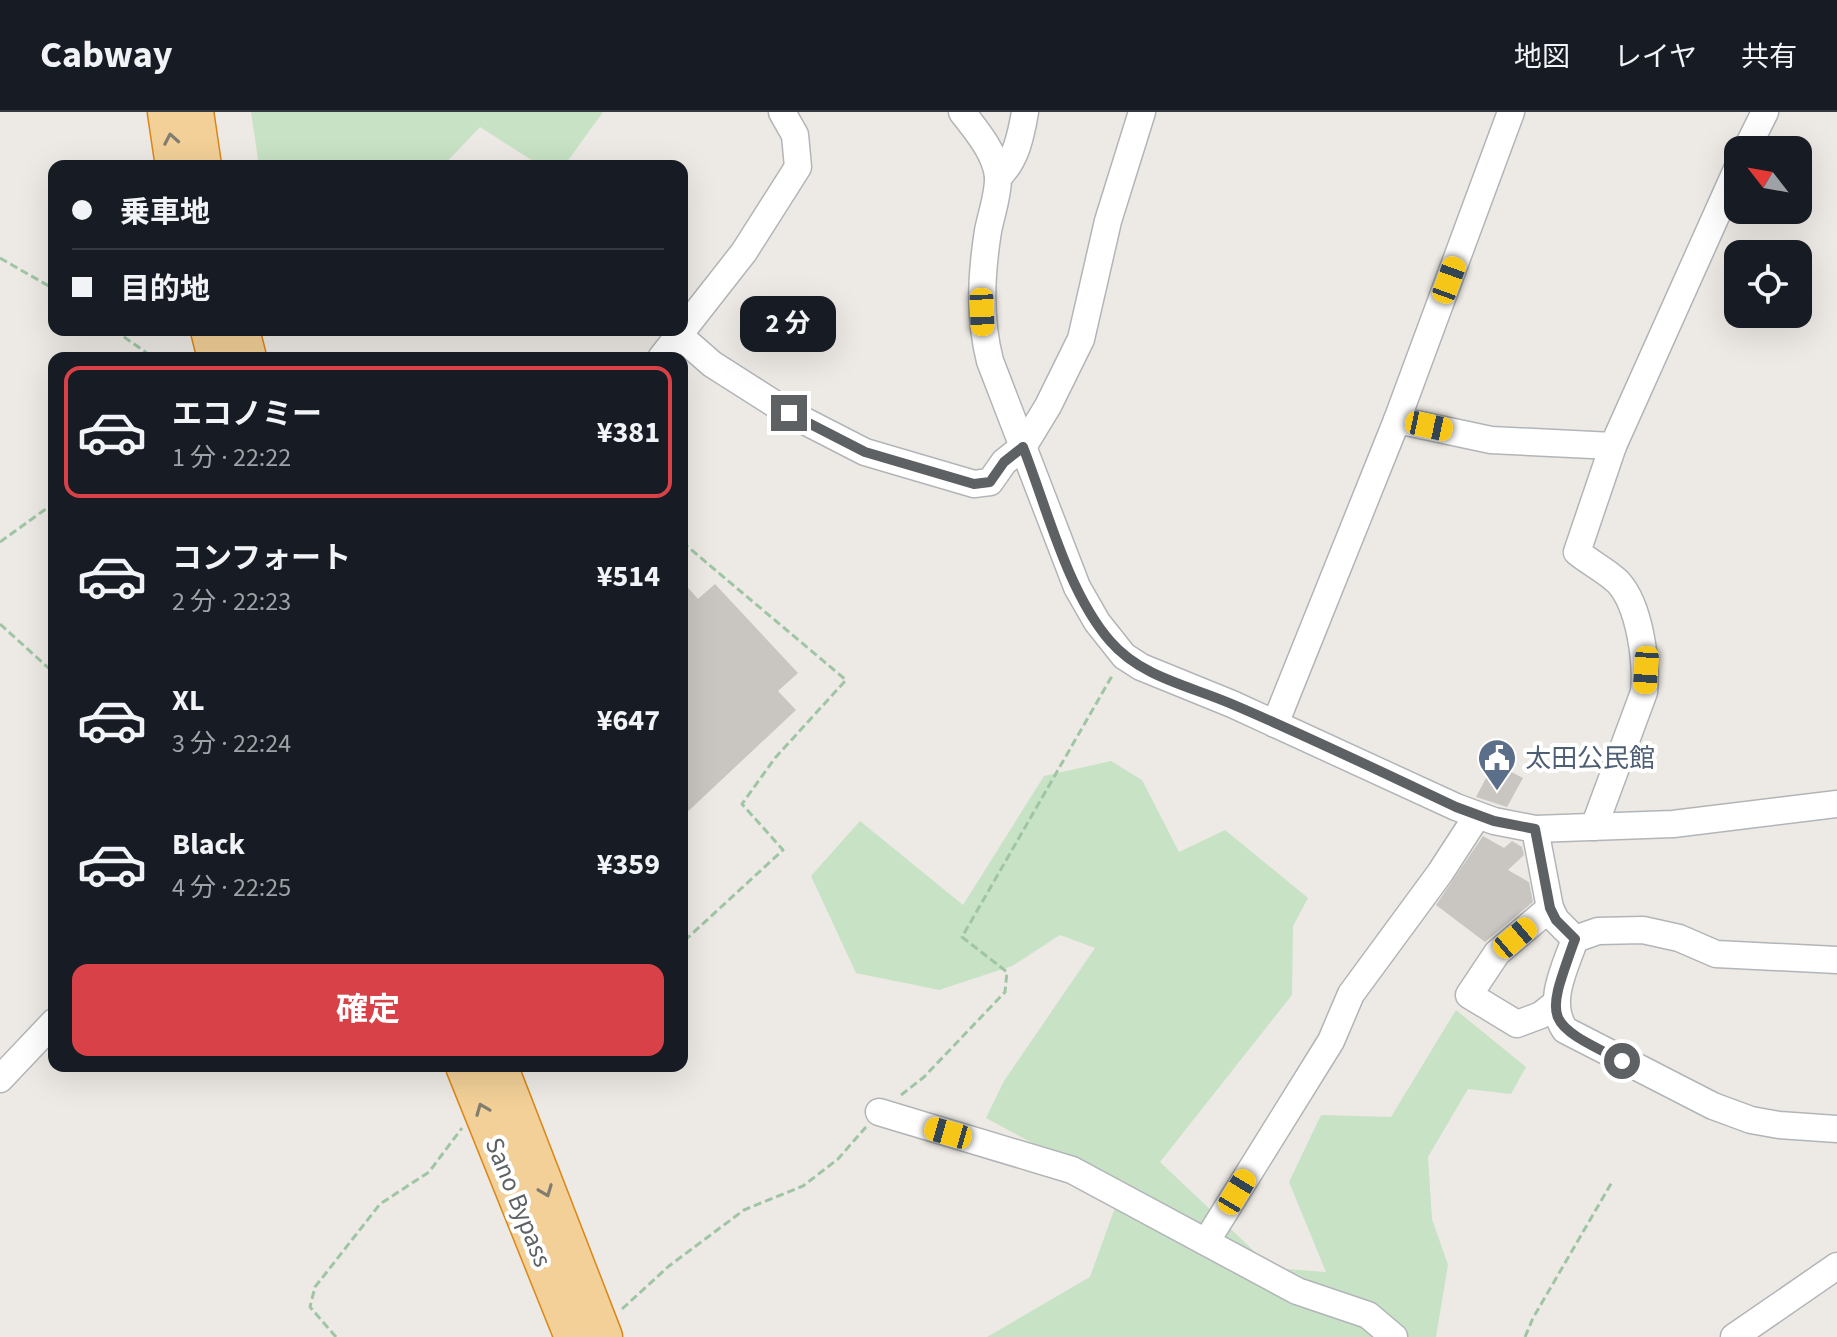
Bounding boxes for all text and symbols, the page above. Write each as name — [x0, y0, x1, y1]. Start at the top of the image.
text: Cabway — [40, 28, 173, 82]
text: 地図 — [1514, 37, 1570, 77]
text: レイヤ — [1614, 37, 1697, 77]
text: 共有 — [1741, 37, 1797, 77]
one-way arrow — [163, 132, 180, 146]
north arrow — [1724, 136, 1812, 224]
map controls — [1724, 136, 1812, 328]
text: 乗車地 — [120, 191, 210, 234]
button: locate — [1724, 240, 1812, 328]
car — [1430, 253, 1468, 307]
text: 目的地 — [120, 268, 210, 311]
car — [969, 288, 995, 336]
callout: 2 分 — [741, 297, 837, 353]
text: 2 分 — [766, 305, 810, 342]
text: エコノミー — [172, 393, 322, 436]
route end — [771, 395, 807, 431]
icon: car — [76, 396, 148, 468]
car — [1403, 409, 1455, 443]
text: ¥381 — [597, 411, 660, 454]
text: 1 分 · 22:22 — [172, 439, 291, 476]
text: コンフォート — [172, 537, 351, 580]
icon: car — [76, 540, 148, 612]
text: ¥514 — [597, 555, 660, 598]
text: 2 分 · 22:23 — [172, 583, 291, 620]
car — [1632, 645, 1660, 695]
text: XL — [172, 679, 205, 722]
icon: car — [76, 684, 148, 756]
text: ¥647 — [597, 699, 660, 742]
text: 3 分 · 22:24 — [172, 725, 291, 762]
public building icon: 太田公民館 — [1476, 737, 1518, 792]
place label: 太田公民館 — [1525, 740, 1655, 777]
text: Black — [172, 823, 245, 866]
icon: car — [76, 828, 148, 900]
text: ¥359 — [597, 843, 660, 886]
text: 4 分 · 22:25 — [172, 869, 291, 906]
car — [1489, 913, 1541, 963]
button: 確定 — [72, 964, 664, 1056]
route start — [1604, 1043, 1640, 1079]
one-way arrow — [475, 1103, 492, 1117]
car — [922, 1115, 974, 1151]
street label: Sano Bypass — [476, 1132, 561, 1273]
car — [1214, 1165, 1260, 1219]
one-way arrow — [536, 1183, 553, 1197]

